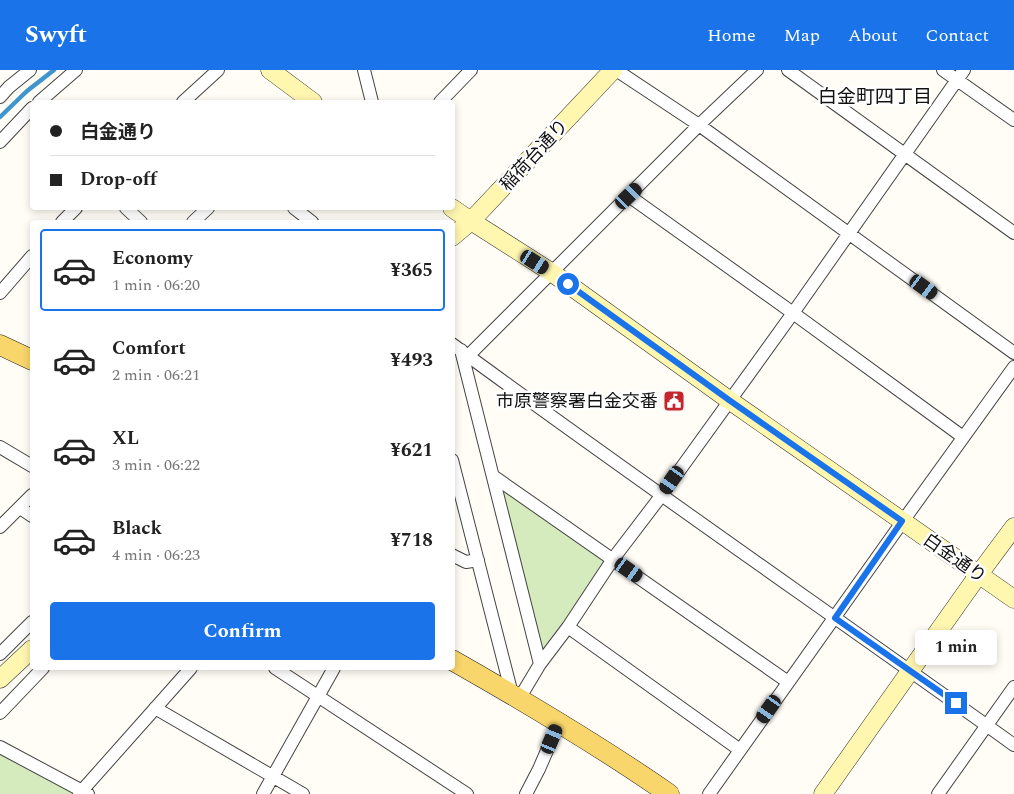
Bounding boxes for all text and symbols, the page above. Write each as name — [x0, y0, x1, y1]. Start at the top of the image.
text: Swyft — [25, 17, 87, 53]
text: Home — [707, 22, 756, 49]
text: Map — [784, 22, 820, 49]
text: About — [848, 22, 898, 49]
text: Contact — [926, 22, 989, 49]
district label: 白金町四丁目 — [818, 83, 932, 112]
street label: 稲荷台通り — [494, 113, 575, 197]
text: 白金通り — [80, 118, 156, 147]
text: Drop-off — [80, 165, 157, 194]
car — [612, 180, 645, 212]
text: Economy — [112, 244, 193, 273]
icon: car — [52, 248, 97, 293]
car — [518, 248, 551, 276]
text: ¥365 — [390, 256, 433, 285]
car — [907, 272, 940, 302]
text: 1 min · 06:20 — [112, 273, 200, 297]
route start — [557, 273, 579, 295]
text: Comfort — [112, 334, 186, 363]
icon: car — [52, 338, 97, 383]
text: ¥493 — [390, 346, 433, 375]
text: 2 min · 06:21 — [112, 363, 200, 387]
place label: 市原警察署白金交番 — [496, 388, 658, 415]
public building icon: 市原警察署白金交番 — [662, 389, 686, 413]
text: XL — [112, 424, 139, 453]
icon: car — [52, 428, 97, 473]
text: ¥621 — [390, 436, 433, 465]
text: 3 min · 06:22 — [112, 453, 200, 477]
car — [657, 463, 686, 497]
text: Black — [112, 514, 162, 543]
icon: car — [52, 518, 97, 563]
text: ¥718 — [390, 526, 433, 555]
street label: 白金通り — [917, 527, 992, 590]
text: 4 min · 06:23 — [112, 543, 200, 567]
car — [612, 555, 645, 585]
button: Confirm — [50, 602, 435, 660]
callout: 1 min — [915, 630, 997, 666]
text: 1 min — [935, 635, 977, 659]
car — [754, 692, 783, 726]
route end — [945, 692, 967, 714]
car — [539, 722, 564, 756]

